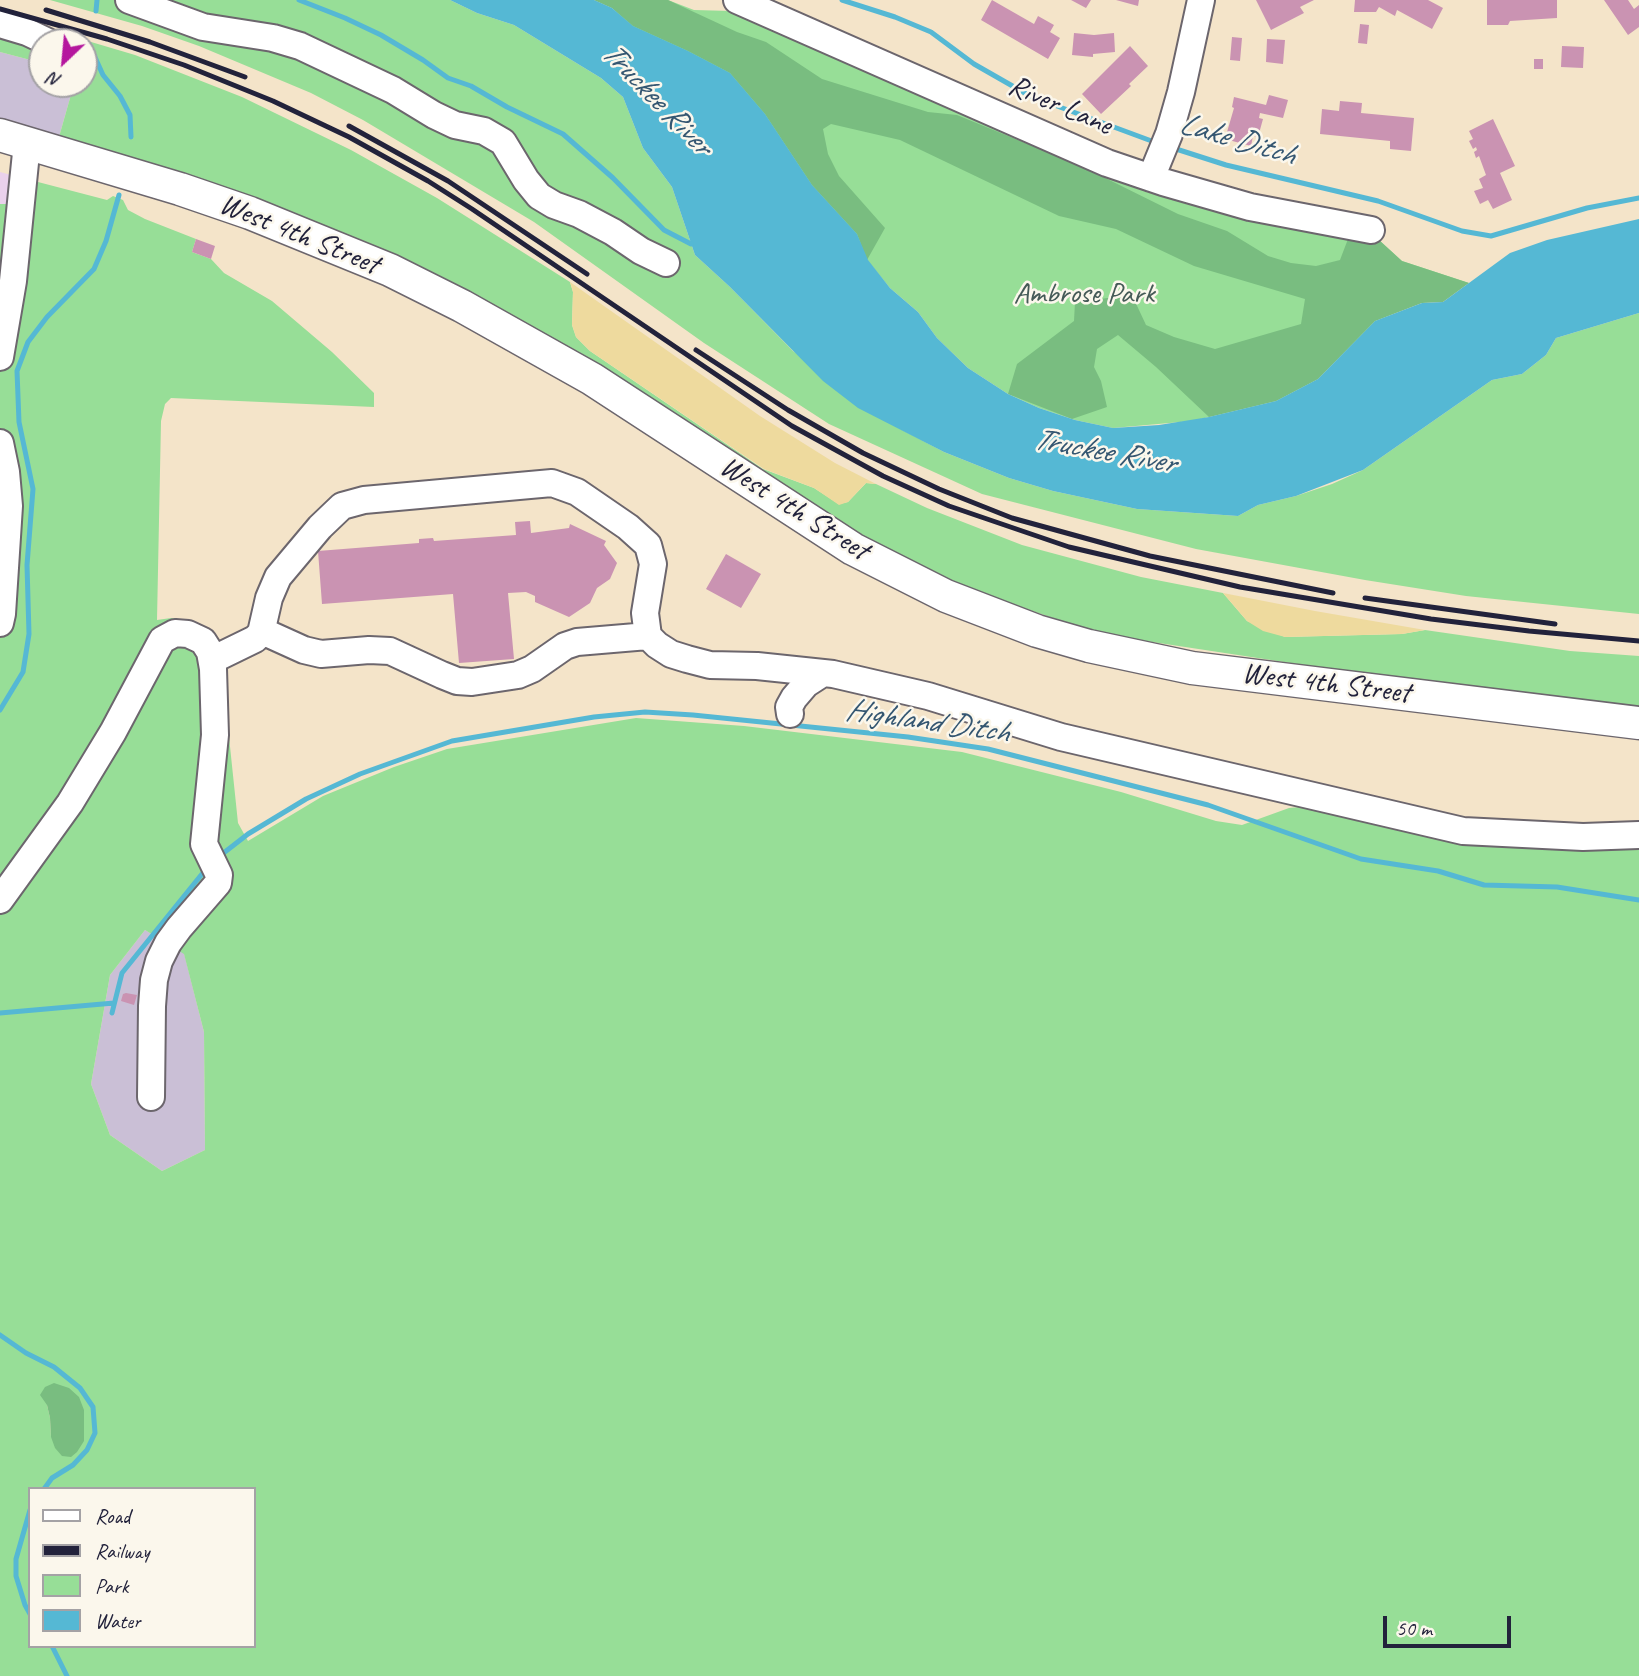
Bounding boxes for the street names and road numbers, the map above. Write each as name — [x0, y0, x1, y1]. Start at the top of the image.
street label: River Lane — [1003, 68, 1117, 144]
street label: West 4th Street — [214, 187, 384, 283]
street label: West 4th Street — [713, 449, 875, 569]
street label: West 4th Street — [1240, 656, 1412, 712]

